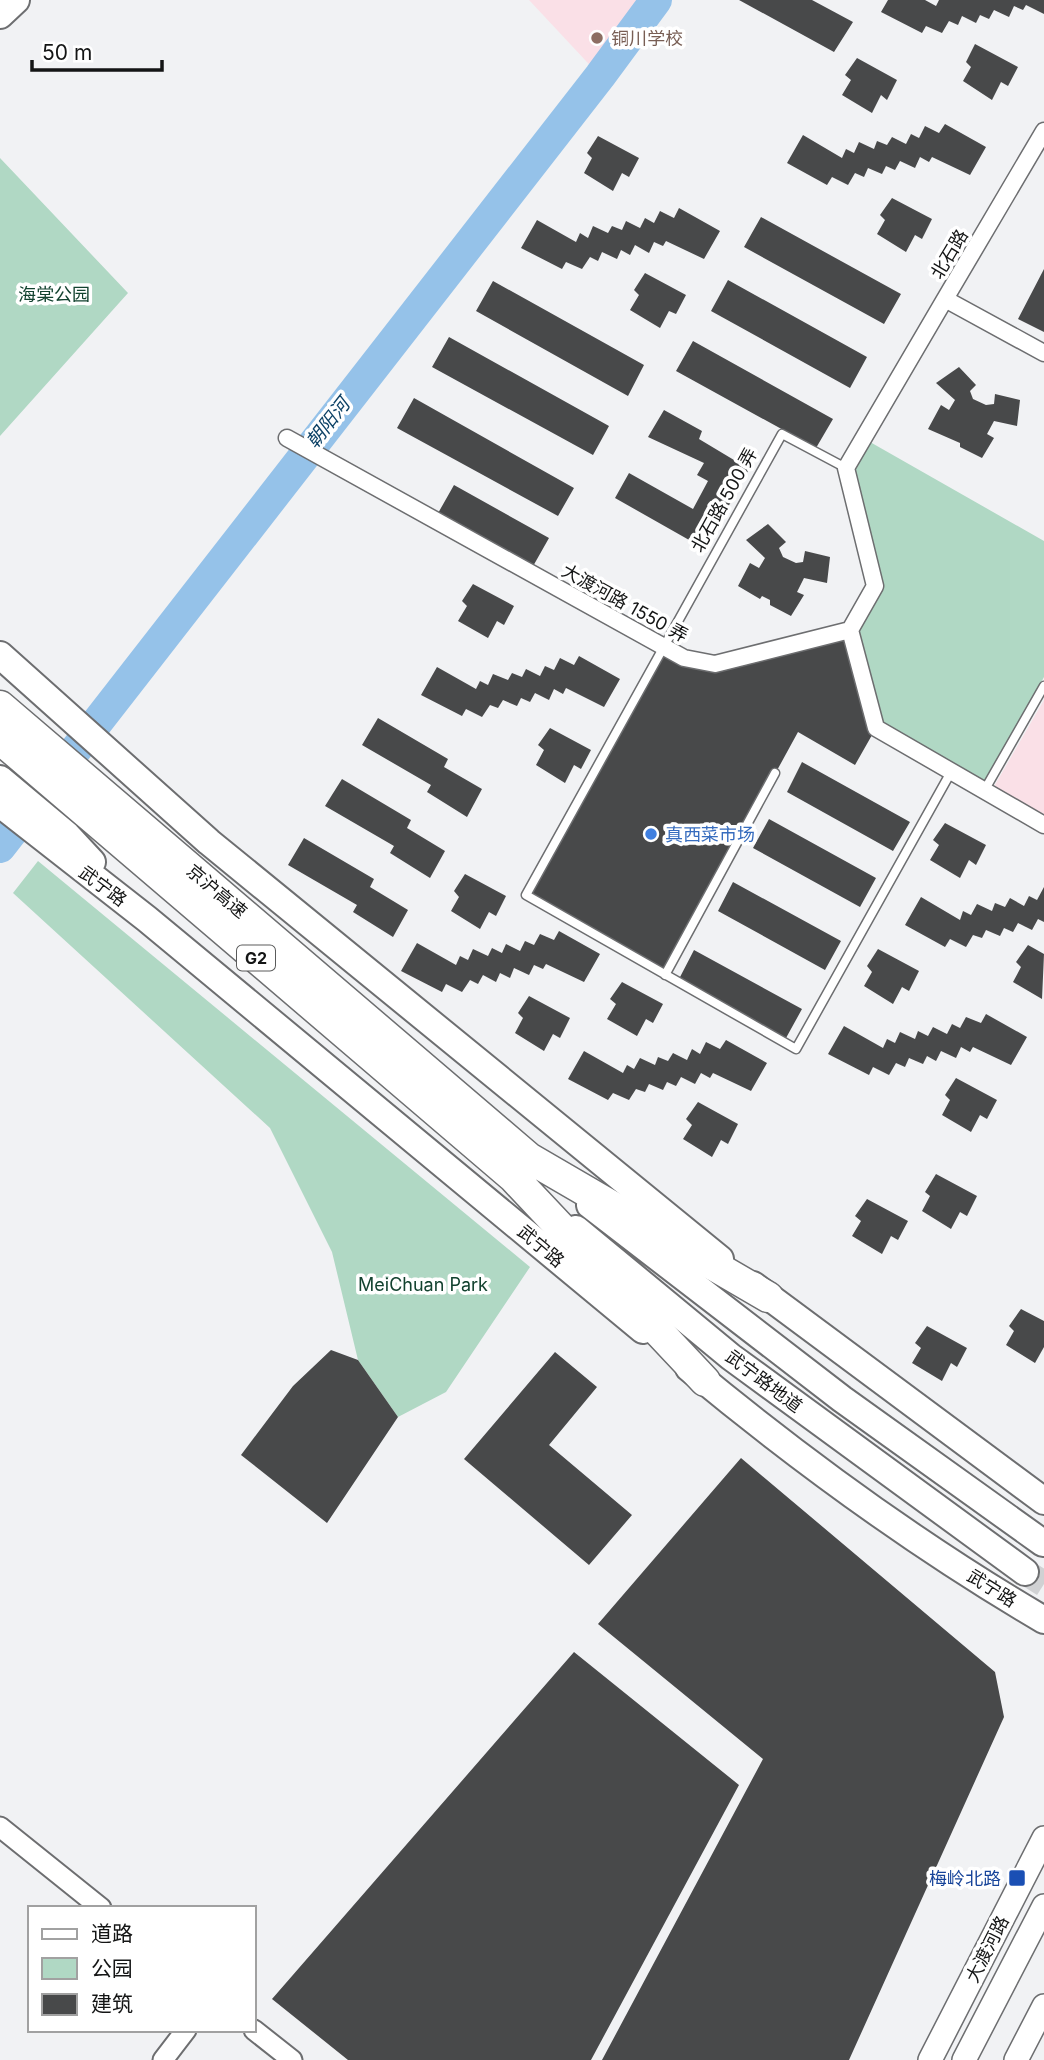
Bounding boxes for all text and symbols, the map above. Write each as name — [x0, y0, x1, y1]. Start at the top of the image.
scale bar — [32, 28, 161, 72]
place label: 铜川学校 — [611, 28, 683, 49]
marker: 铜川学校 — [589, 30, 605, 46]
text: 50 m — [42, 40, 92, 65]
street label: 北石路 — [926, 225, 972, 283]
park label: 海棠公园 — [18, 284, 90, 305]
water label: 朝阳河 — [301, 390, 357, 453]
street label: 北石路 500 弄 — [687, 444, 761, 556]
street label: 大渡河路 1550 弄 — [558, 560, 692, 646]
place label: 真西菜市场 — [665, 824, 755, 845]
marker: 真西菜市场 — [643, 826, 659, 842]
street label: 京沪高速 — [183, 860, 251, 922]
street label: 武宁路 — [75, 861, 131, 911]
road number: G2 — [237, 946, 275, 970]
street label: 武宁路 — [514, 1221, 568, 1271]
park label: MeiChuan Park — [358, 1274, 488, 1295]
street label: 武宁路地道 — [722, 1346, 806, 1416]
street label: 武宁路 — [964, 1565, 1020, 1611]
place label: 梅岭北路 — [929, 1868, 1001, 1889]
marker: 梅岭北路 — [1007, 1868, 1027, 1888]
legend — [28, 1906, 256, 2032]
street label: 大渡河路 — [961, 1912, 1013, 1986]
text: 道路 — [91, 1921, 133, 1946]
text: 公园 — [91, 1956, 133, 1981]
text: 建筑 — [91, 1991, 133, 2016]

